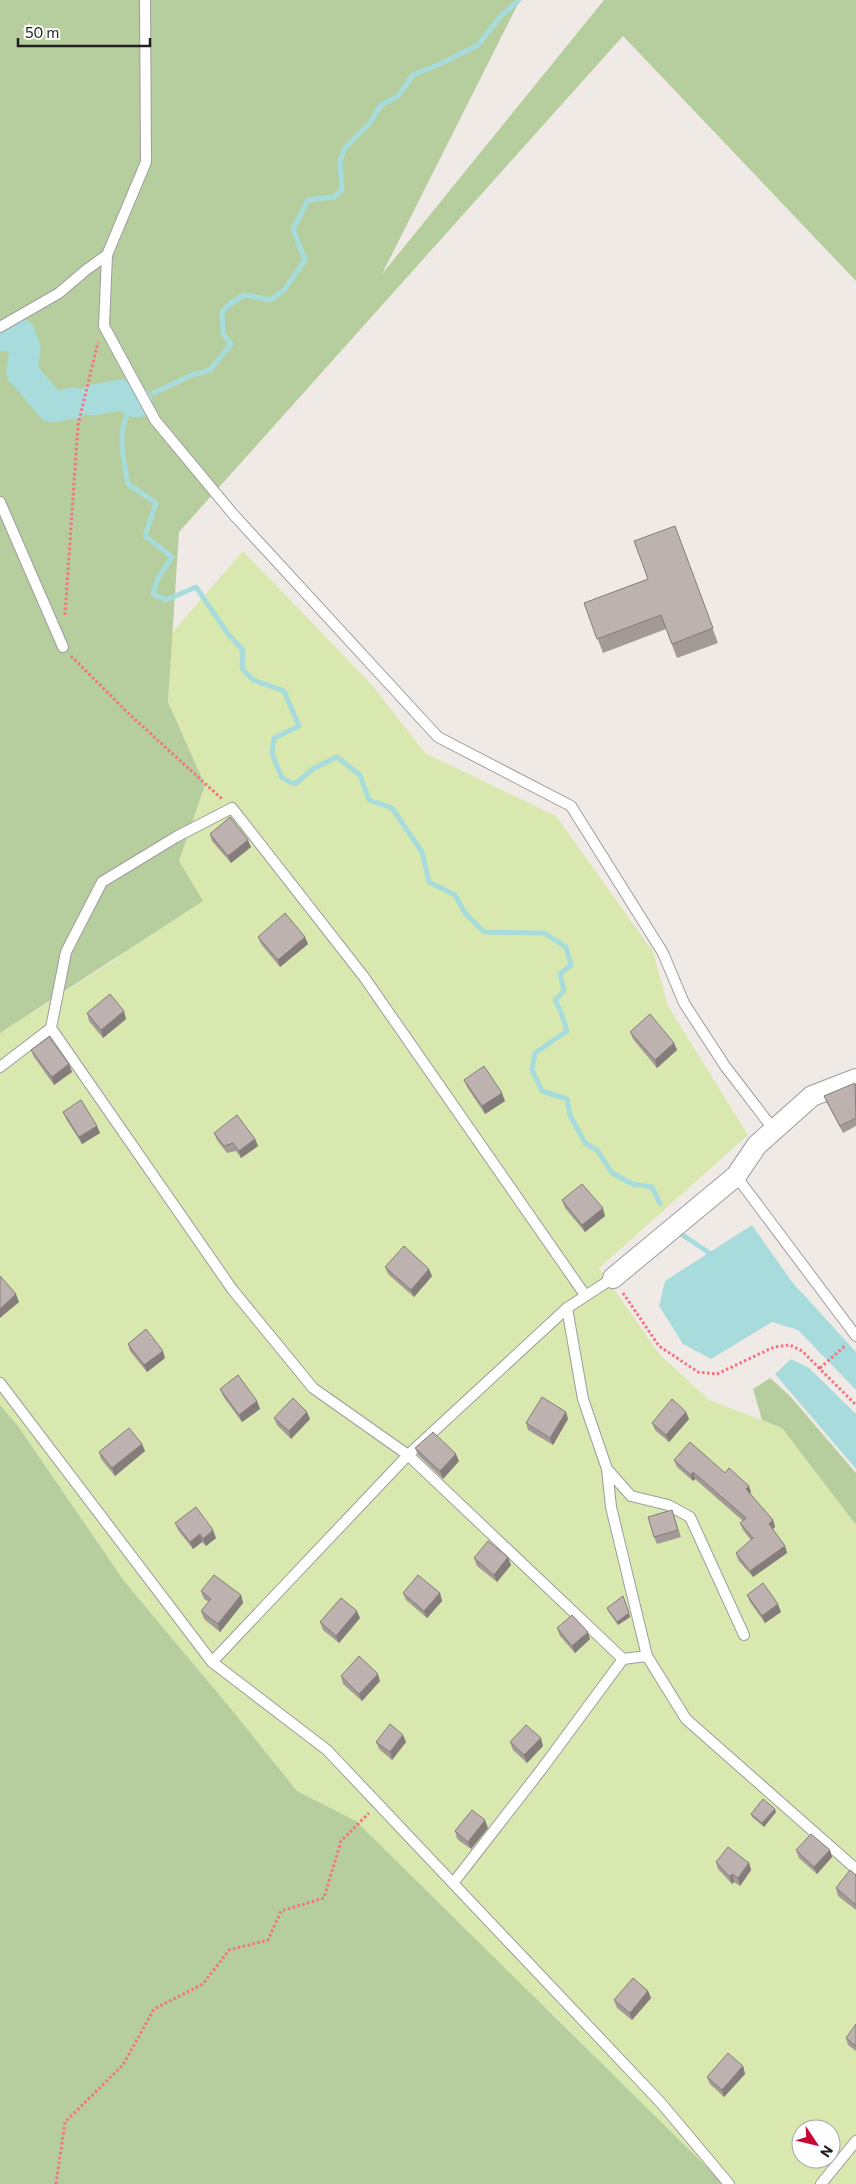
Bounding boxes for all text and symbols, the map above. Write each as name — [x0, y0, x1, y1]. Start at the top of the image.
scale bar — [18, 15, 150, 47]
text: 50 m — [25, 23, 59, 41]
north arrow — [791, 2119, 841, 2169]
text: N — [817, 2143, 837, 2161]

